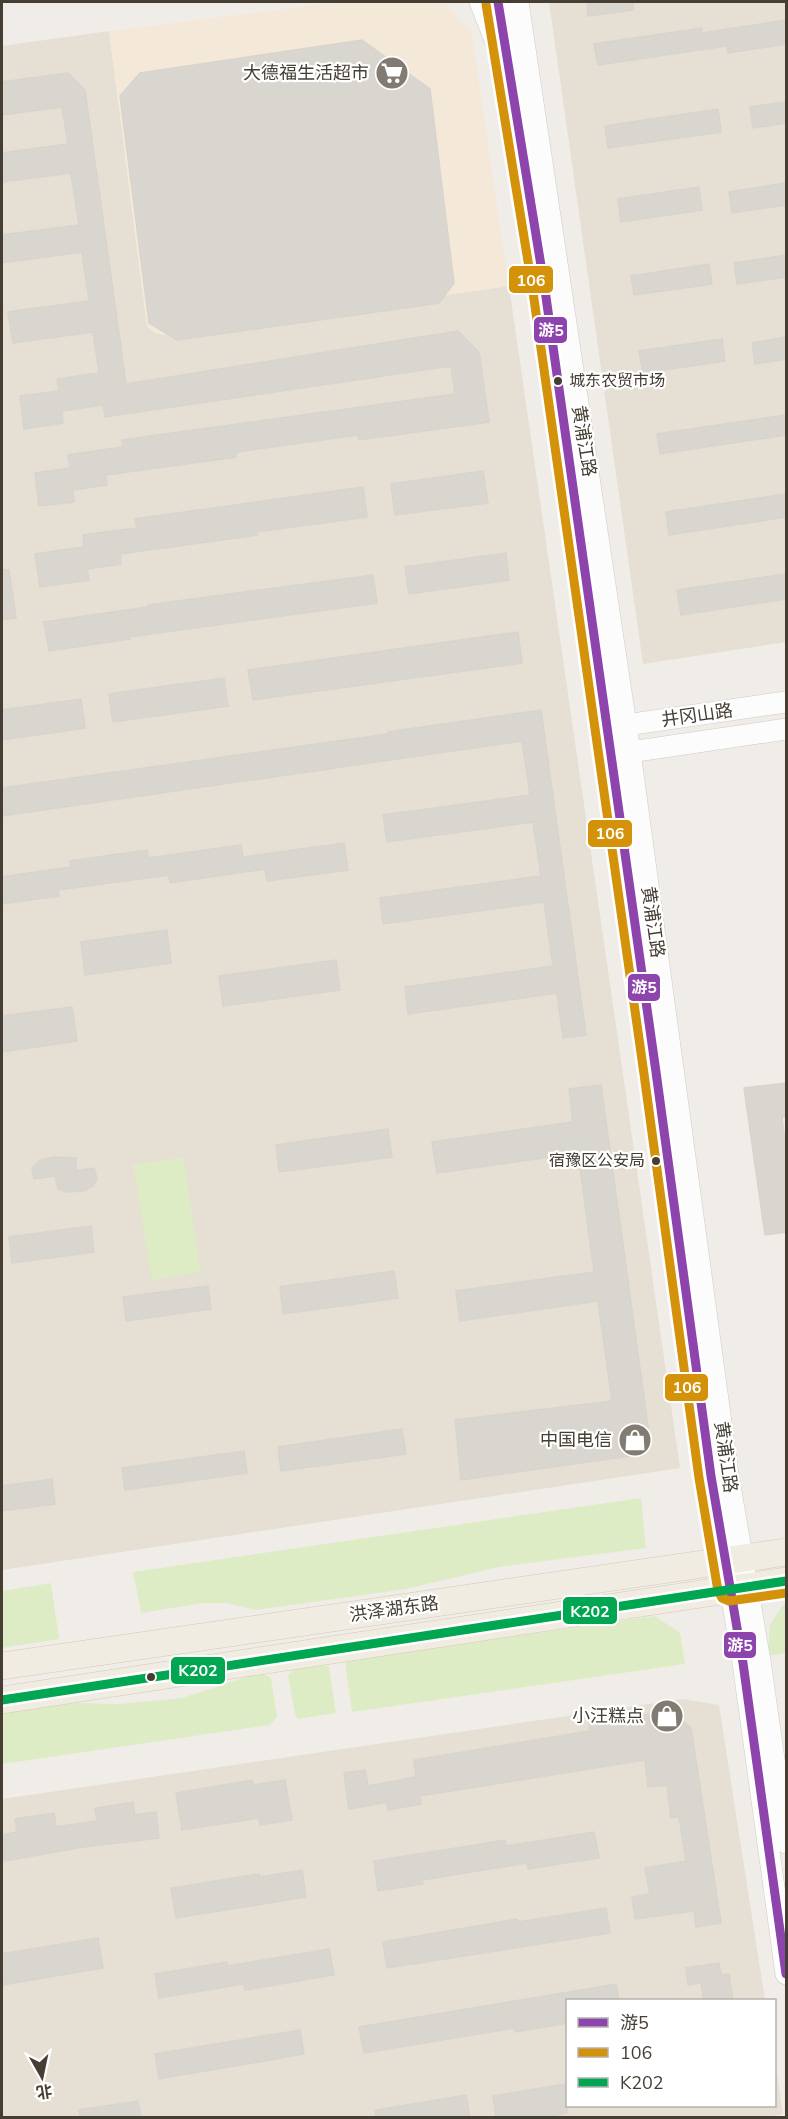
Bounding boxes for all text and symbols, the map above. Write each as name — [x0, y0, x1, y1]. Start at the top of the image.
supermarket icon: 大德福生活超市 — [374, 55, 410, 91]
place label: 大德福生活超市 — [243, 61, 369, 85]
line badge: 106 — [508, 265, 554, 294]
text: 106 — [517, 270, 545, 292]
line badge: 游5 — [533, 316, 568, 344]
text: 游5 — [538, 320, 564, 342]
place label: 城东农贸市场 — [569, 370, 665, 392]
marker: 城东农贸市场 — [552, 375, 564, 387]
street label: 黄浦江路 — [567, 404, 601, 478]
street label: 井冈山路 — [660, 698, 734, 732]
line badge: 106 — [587, 819, 633, 848]
text: 106 — [596, 823, 624, 845]
street label: 黄浦江路 — [636, 885, 670, 959]
line badge: 游5 — [627, 973, 661, 1002]
text: 游5 — [631, 977, 657, 999]
place label: 宿豫区公安局 — [549, 1150, 645, 1172]
marker: 宿豫区公安局 — [650, 1155, 662, 1167]
line badge: 106 — [664, 1373, 709, 1402]
text: 106 — [673, 1377, 701, 1399]
street label: 黄浦江路 — [709, 1420, 743, 1494]
shop icon: 中国电信 — [617, 1422, 653, 1458]
place label: 中国电信 — [540, 1428, 612, 1452]
street label: 洪泽湖东路 — [348, 1591, 440, 1627]
line badge: K202 — [562, 1596, 618, 1625]
text: K202 — [570, 1601, 610, 1623]
line badge: 游5 — [723, 1631, 757, 1659]
text: 游5 — [727, 1635, 753, 1657]
line badge: K202 — [170, 1656, 226, 1685]
text: K202 — [178, 1660, 218, 1682]
unlabelled marker — [145, 1671, 157, 1683]
shop icon: 小汪糕点 — [649, 1698, 685, 1734]
place label: 小汪糕点 — [572, 1704, 644, 1728]
legend — [566, 1999, 776, 2107]
text: 游5 — [620, 2011, 649, 2035]
text: 106 — [620, 2041, 652, 2065]
north arrow — [12, 2047, 72, 2107]
text: K202 — [620, 2071, 664, 2095]
text: 北 — [35, 2079, 54, 2103]

